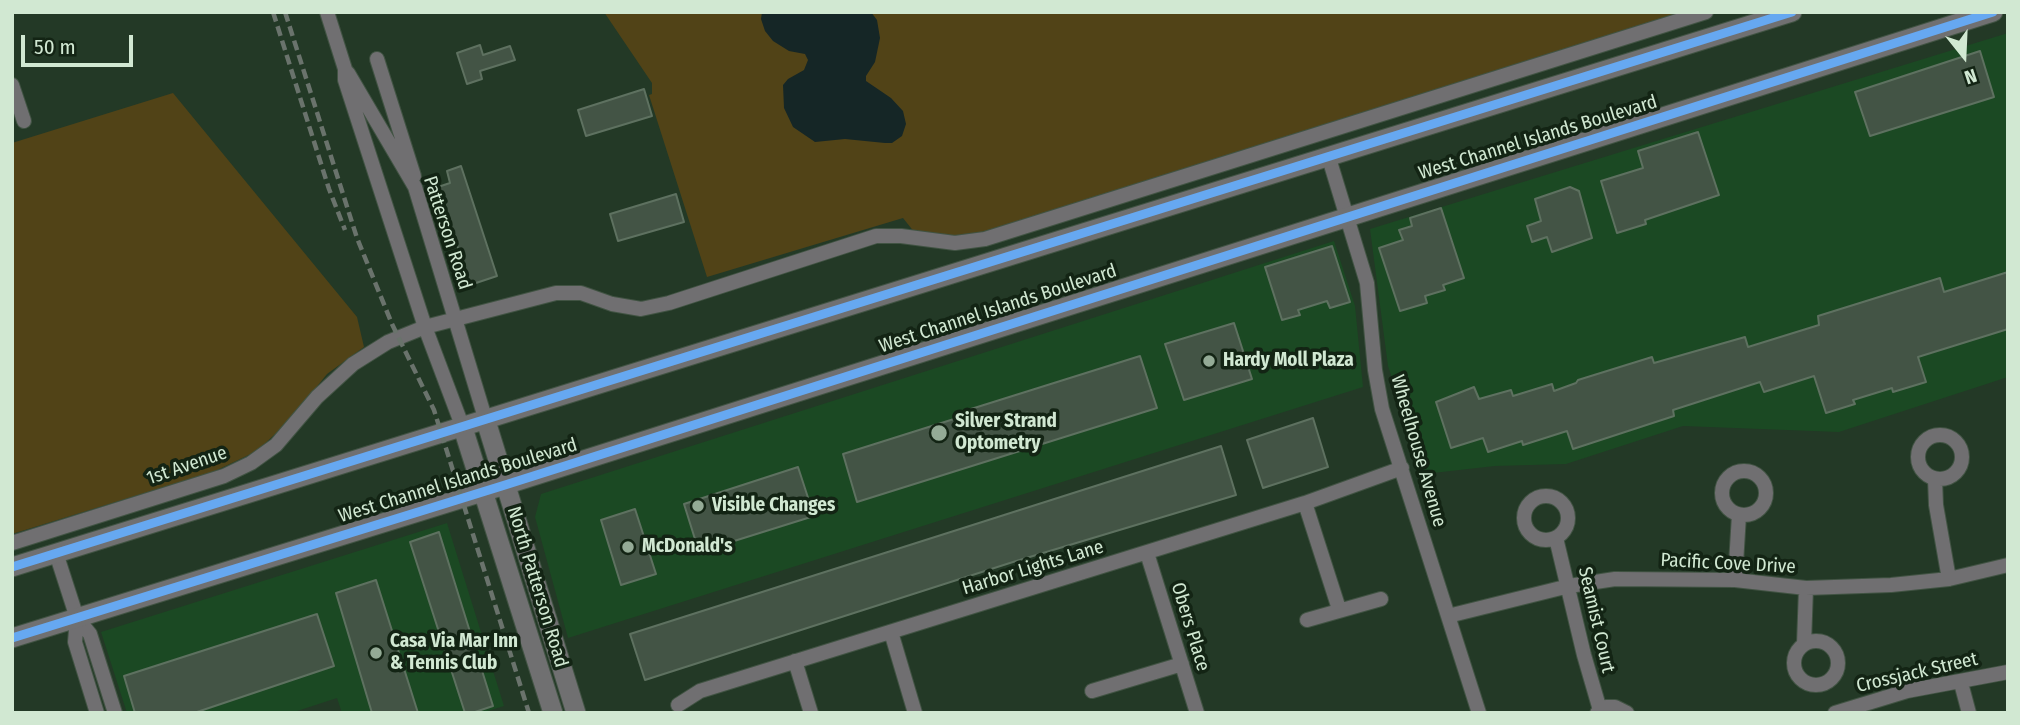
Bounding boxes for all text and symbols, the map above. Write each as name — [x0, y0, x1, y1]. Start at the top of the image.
scale bar — [24, 21, 136, 65]
north arrow — [1929, 21, 1999, 91]
text: 50 m — [34, 34, 76, 60]
text: N — [1962, 64, 1980, 89]
street label: West Channel Islands Boulevard — [1416, 91, 1660, 185]
street label: Patterson Road — [418, 173, 476, 293]
street label: West Channel Islands Boulevard — [876, 260, 1120, 358]
place label: Hardy Moll Plaza — [1223, 350, 1354, 372]
marker: Hardy Moll Plaza — [1201, 353, 1217, 369]
street label: Wheelhouse Avenue — [1385, 372, 1451, 530]
place label: Silver Strand Optometry — [955, 411, 1057, 455]
marker: Silver Strand Optometry — [929, 423, 949, 443]
street label: West Channel Islands Boulevard — [336, 434, 580, 528]
street label: 1st Avenue — [144, 442, 230, 490]
place label: Visible Changes — [712, 495, 835, 517]
marker: Visible Changes — [690, 498, 706, 514]
street label: North Patterson Road — [502, 504, 572, 670]
place label: McDonald's — [642, 536, 732, 558]
street label: Harbor Lights Lane — [960, 536, 1106, 600]
marker: McDonald's — [620, 539, 636, 555]
street label: Pacific Cove Drive — [1660, 549, 1796, 579]
street label: Seamist Court — [1573, 565, 1619, 675]
street label: Obers Place — [1166, 580, 1214, 674]
place label: Casa Via Mar Inn & Tennis Club — [390, 631, 518, 675]
marker: Casa Via Mar Inn & Tennis Club — [368, 645, 384, 661]
street label: Crossjack Street — [1854, 648, 1980, 698]

